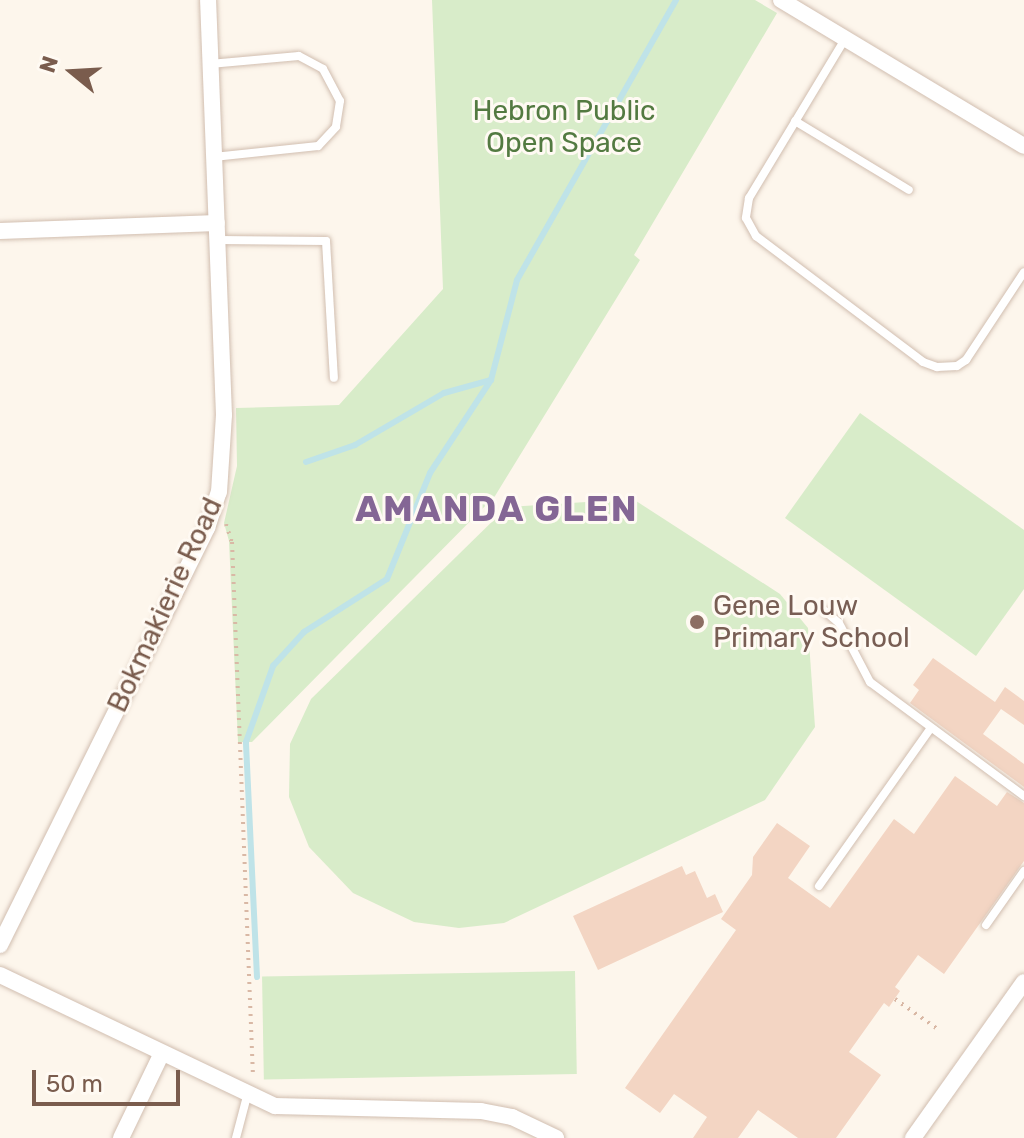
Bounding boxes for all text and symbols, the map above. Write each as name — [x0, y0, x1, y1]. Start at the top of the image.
north arrow — [32, 32, 112, 112]
text: N — [33, 53, 64, 76]
park label: Hebron Public Open Space — [472, 94, 656, 160]
district label: AMANDA GLEN — [355, 487, 639, 531]
street label: Bokmakierie Road — [101, 492, 229, 718]
place label: Gene Louw Primary School — [713, 589, 911, 655]
marker: Gene Louw Primary School — [688, 613, 706, 631]
scale bar — [36, 1054, 184, 1104]
text: 50 m — [46, 1070, 103, 1098]

